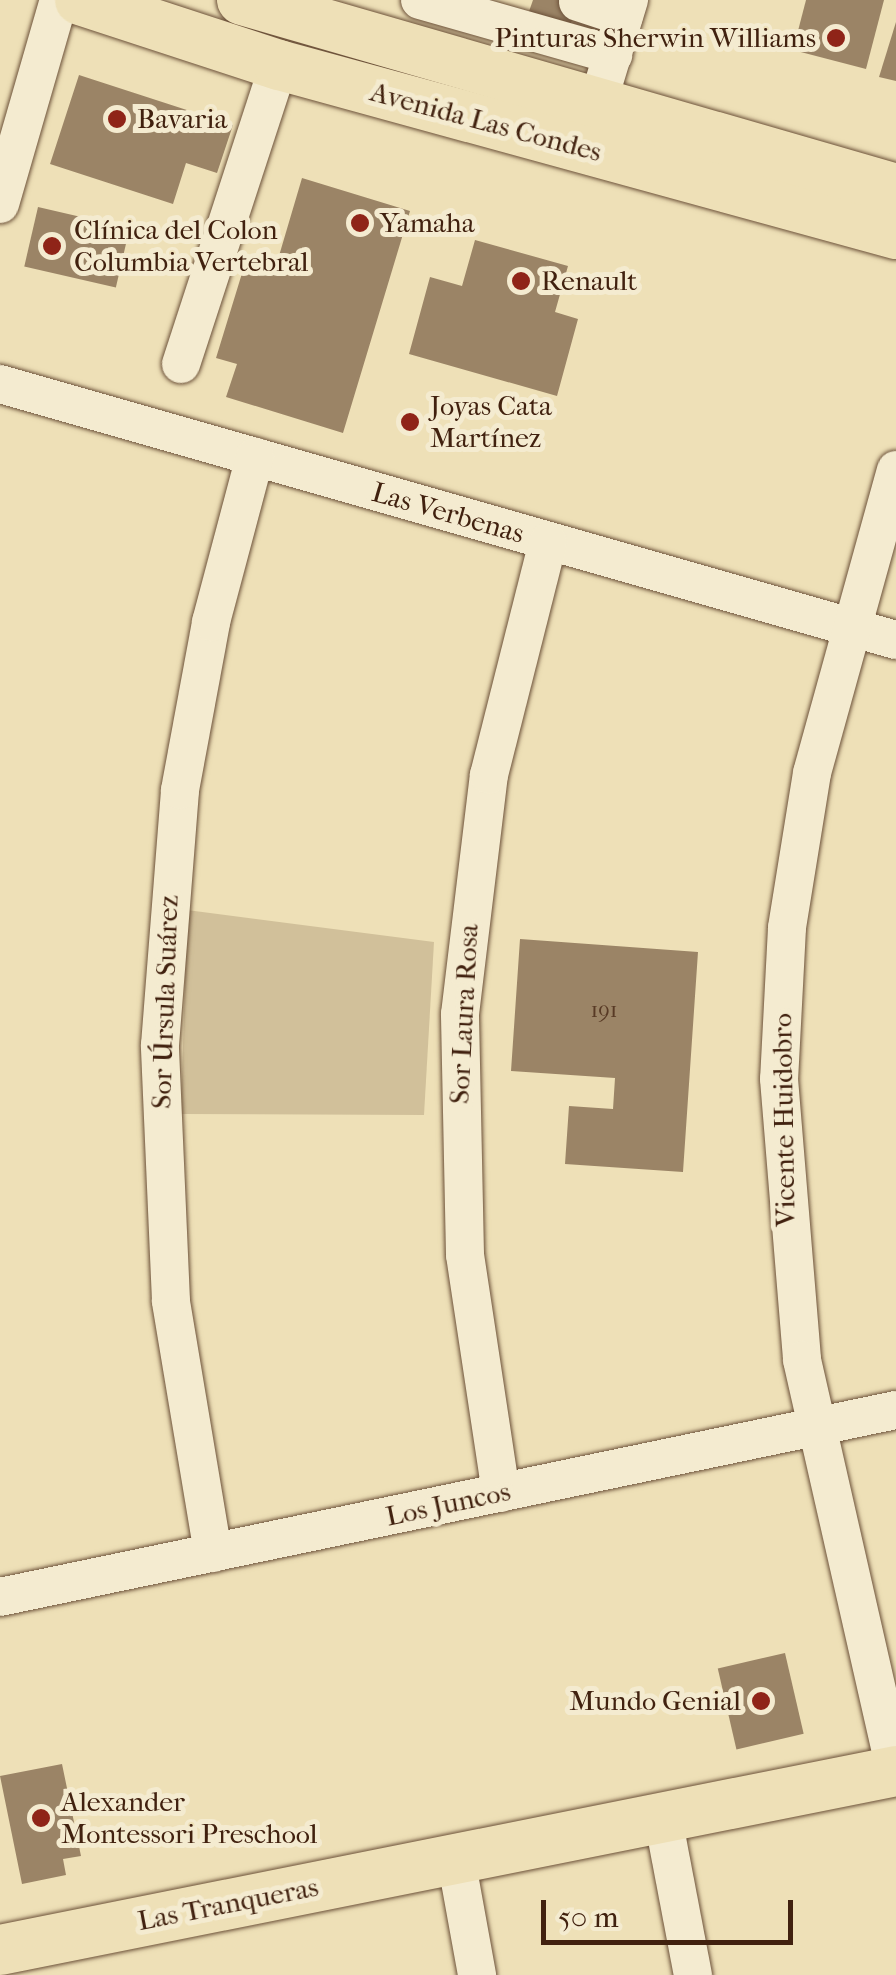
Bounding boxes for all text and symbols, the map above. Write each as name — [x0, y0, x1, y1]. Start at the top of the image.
place label: Pinturas Sherwin Williams — [494, 21, 816, 55]
marker: Pinturas Sherwin Williams — [825, 27, 847, 49]
street label: Avenida Las Condes — [367, 75, 605, 169]
place label: Bavaria — [137, 102, 227, 136]
marker: Bavaria — [106, 108, 128, 130]
place label: Yamaha — [380, 206, 475, 240]
marker: Yamaha — [349, 212, 371, 234]
place label: Clínica del Colon Columbia Vertebral — [74, 213, 309, 279]
marker: Clínica del Colon Columbia Vertebral — [39, 233, 65, 259]
place label: Renault — [541, 264, 637, 298]
marker: Renault — [510, 270, 532, 292]
place label: Joyas Cata Martínez — [430, 389, 552, 455]
marker: Joyas Cata Martínez — [399, 411, 421, 433]
street label: Las Verbenas — [368, 475, 528, 551]
street label: Sor Úrsula Suárez — [144, 894, 186, 1110]
street label: Sor Laura Rosa — [443, 923, 485, 1105]
house number: 191 — [590, 998, 618, 1024]
street label: Vicente Huidobro — [765, 1013, 803, 1227]
street label: Los Juncos — [383, 1474, 513, 1534]
place label: Mundo Genial — [569, 1684, 741, 1718]
marker: Mundo Genial — [750, 1690, 772, 1712]
place label: Alexander Montessori Preschool — [61, 1785, 318, 1851]
marker: Alexander Montessori Preschool — [30, 1807, 52, 1829]
street label: Las Tranqueras — [135, 1870, 321, 1938]
scale bar — [546, 1880, 798, 1942]
text: 50 m — [558, 1900, 619, 1935]

